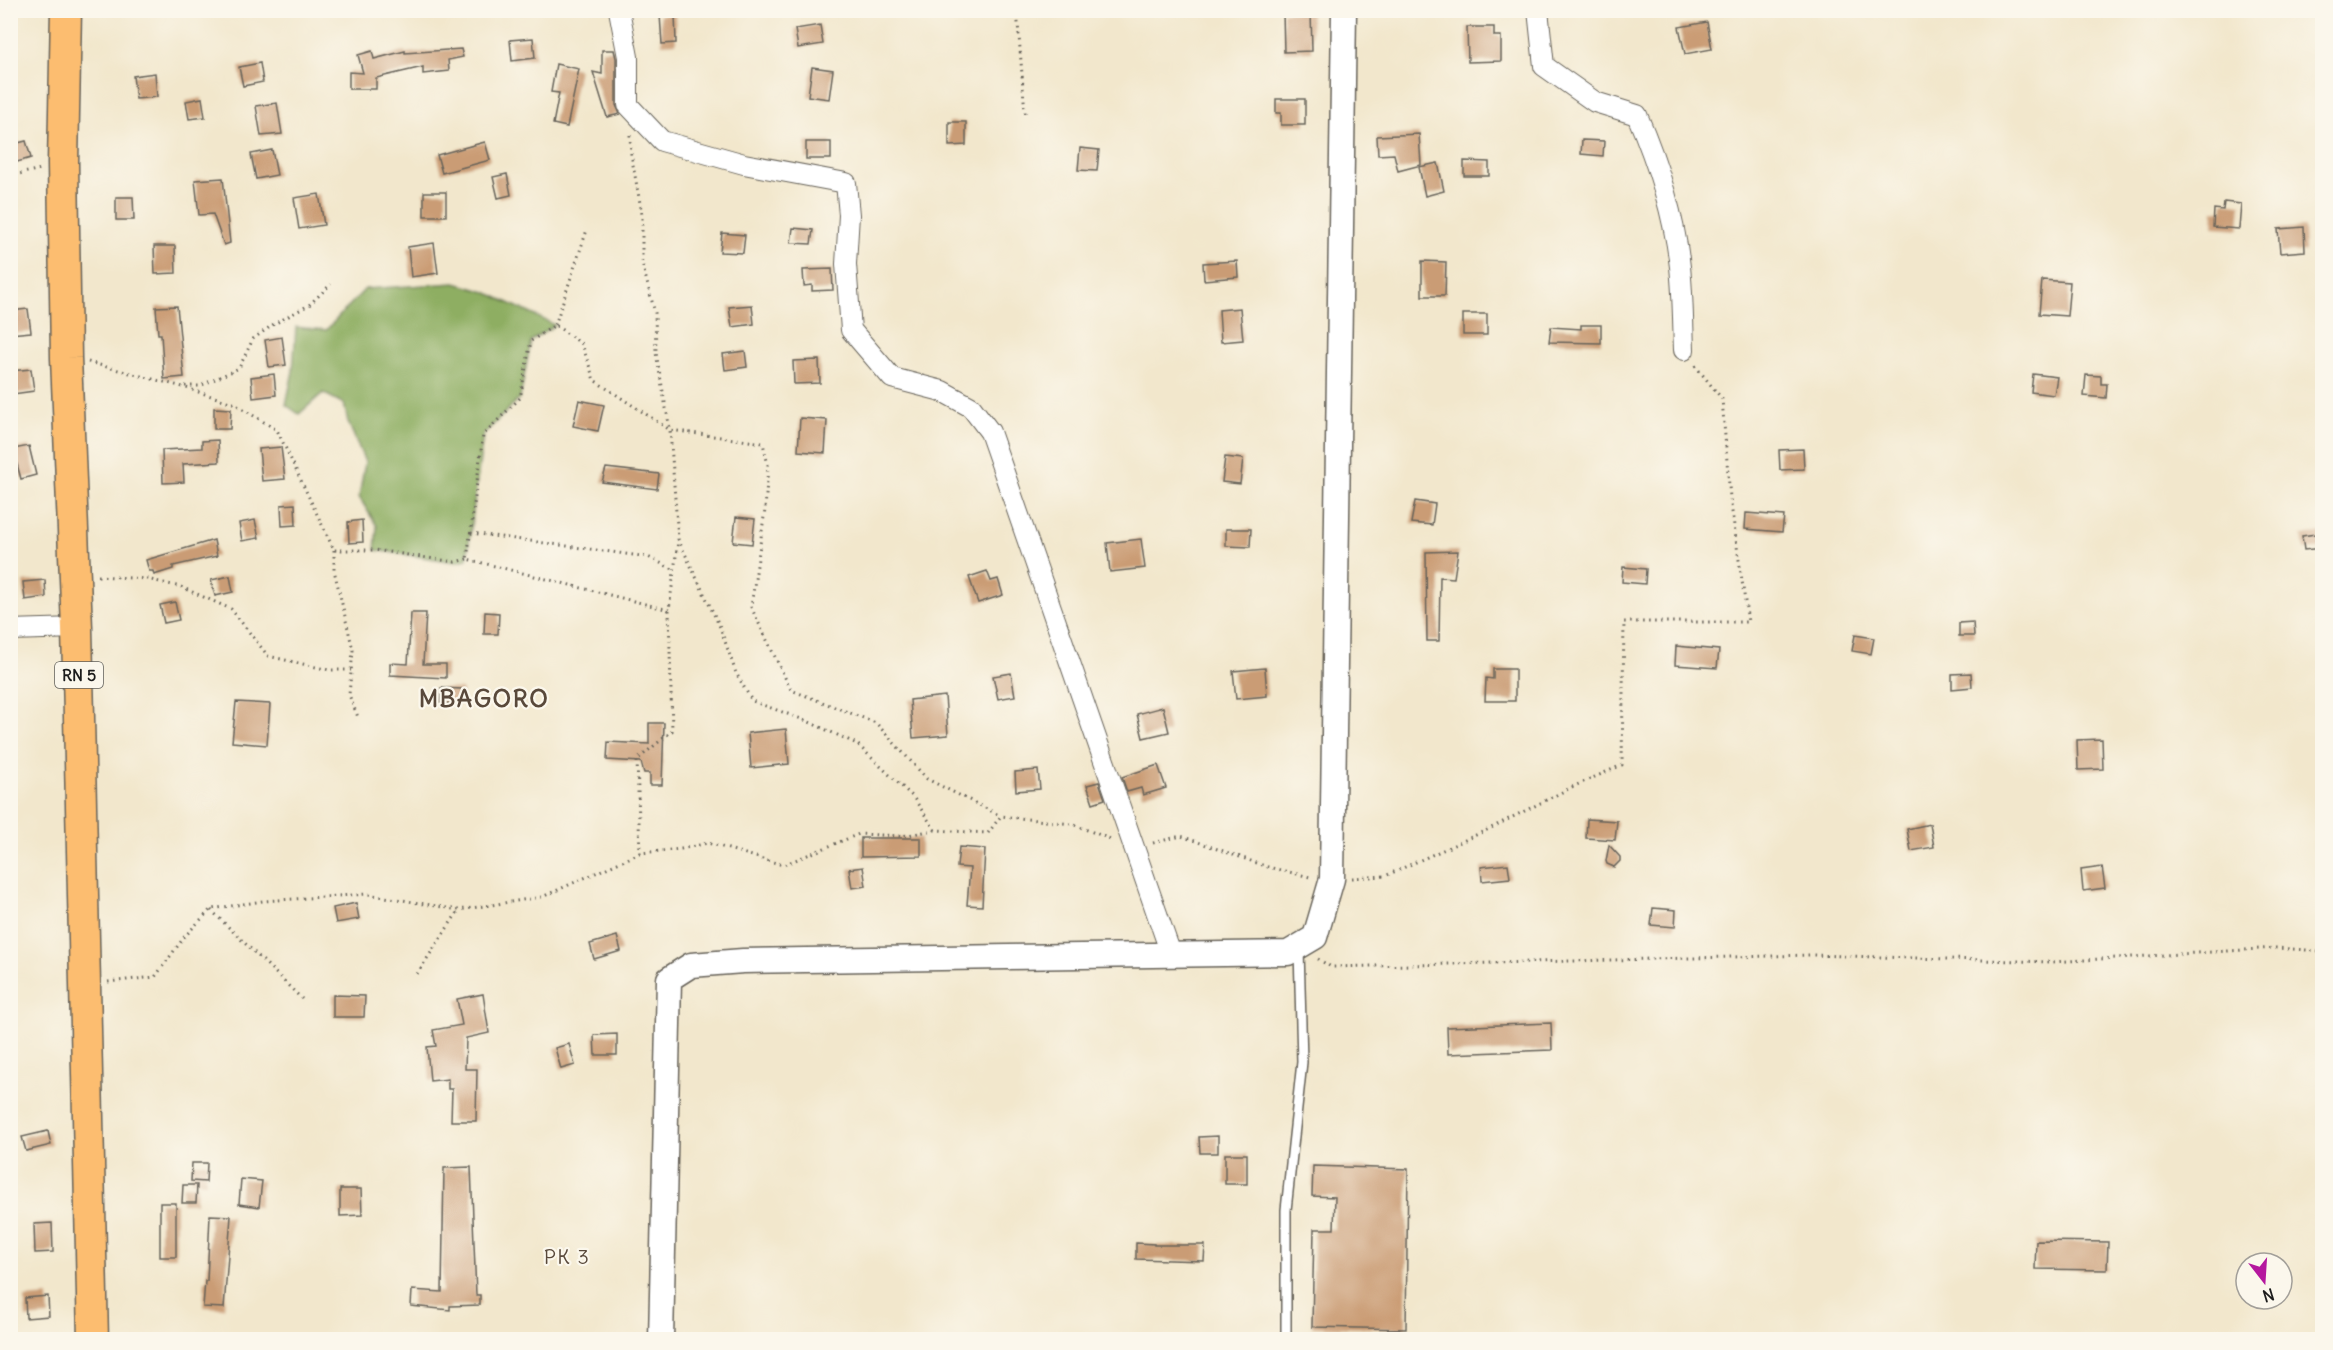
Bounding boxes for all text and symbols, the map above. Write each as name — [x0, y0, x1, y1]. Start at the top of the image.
road number: RN 5 — [55, 662, 103, 688]
district label: MBAGORO — [419, 683, 549, 713]
district label: PK 3 — [544, 1244, 590, 1269]
north arrow — [2234, 1251, 2294, 1311]
text: N — [2260, 1284, 2277, 1307]

